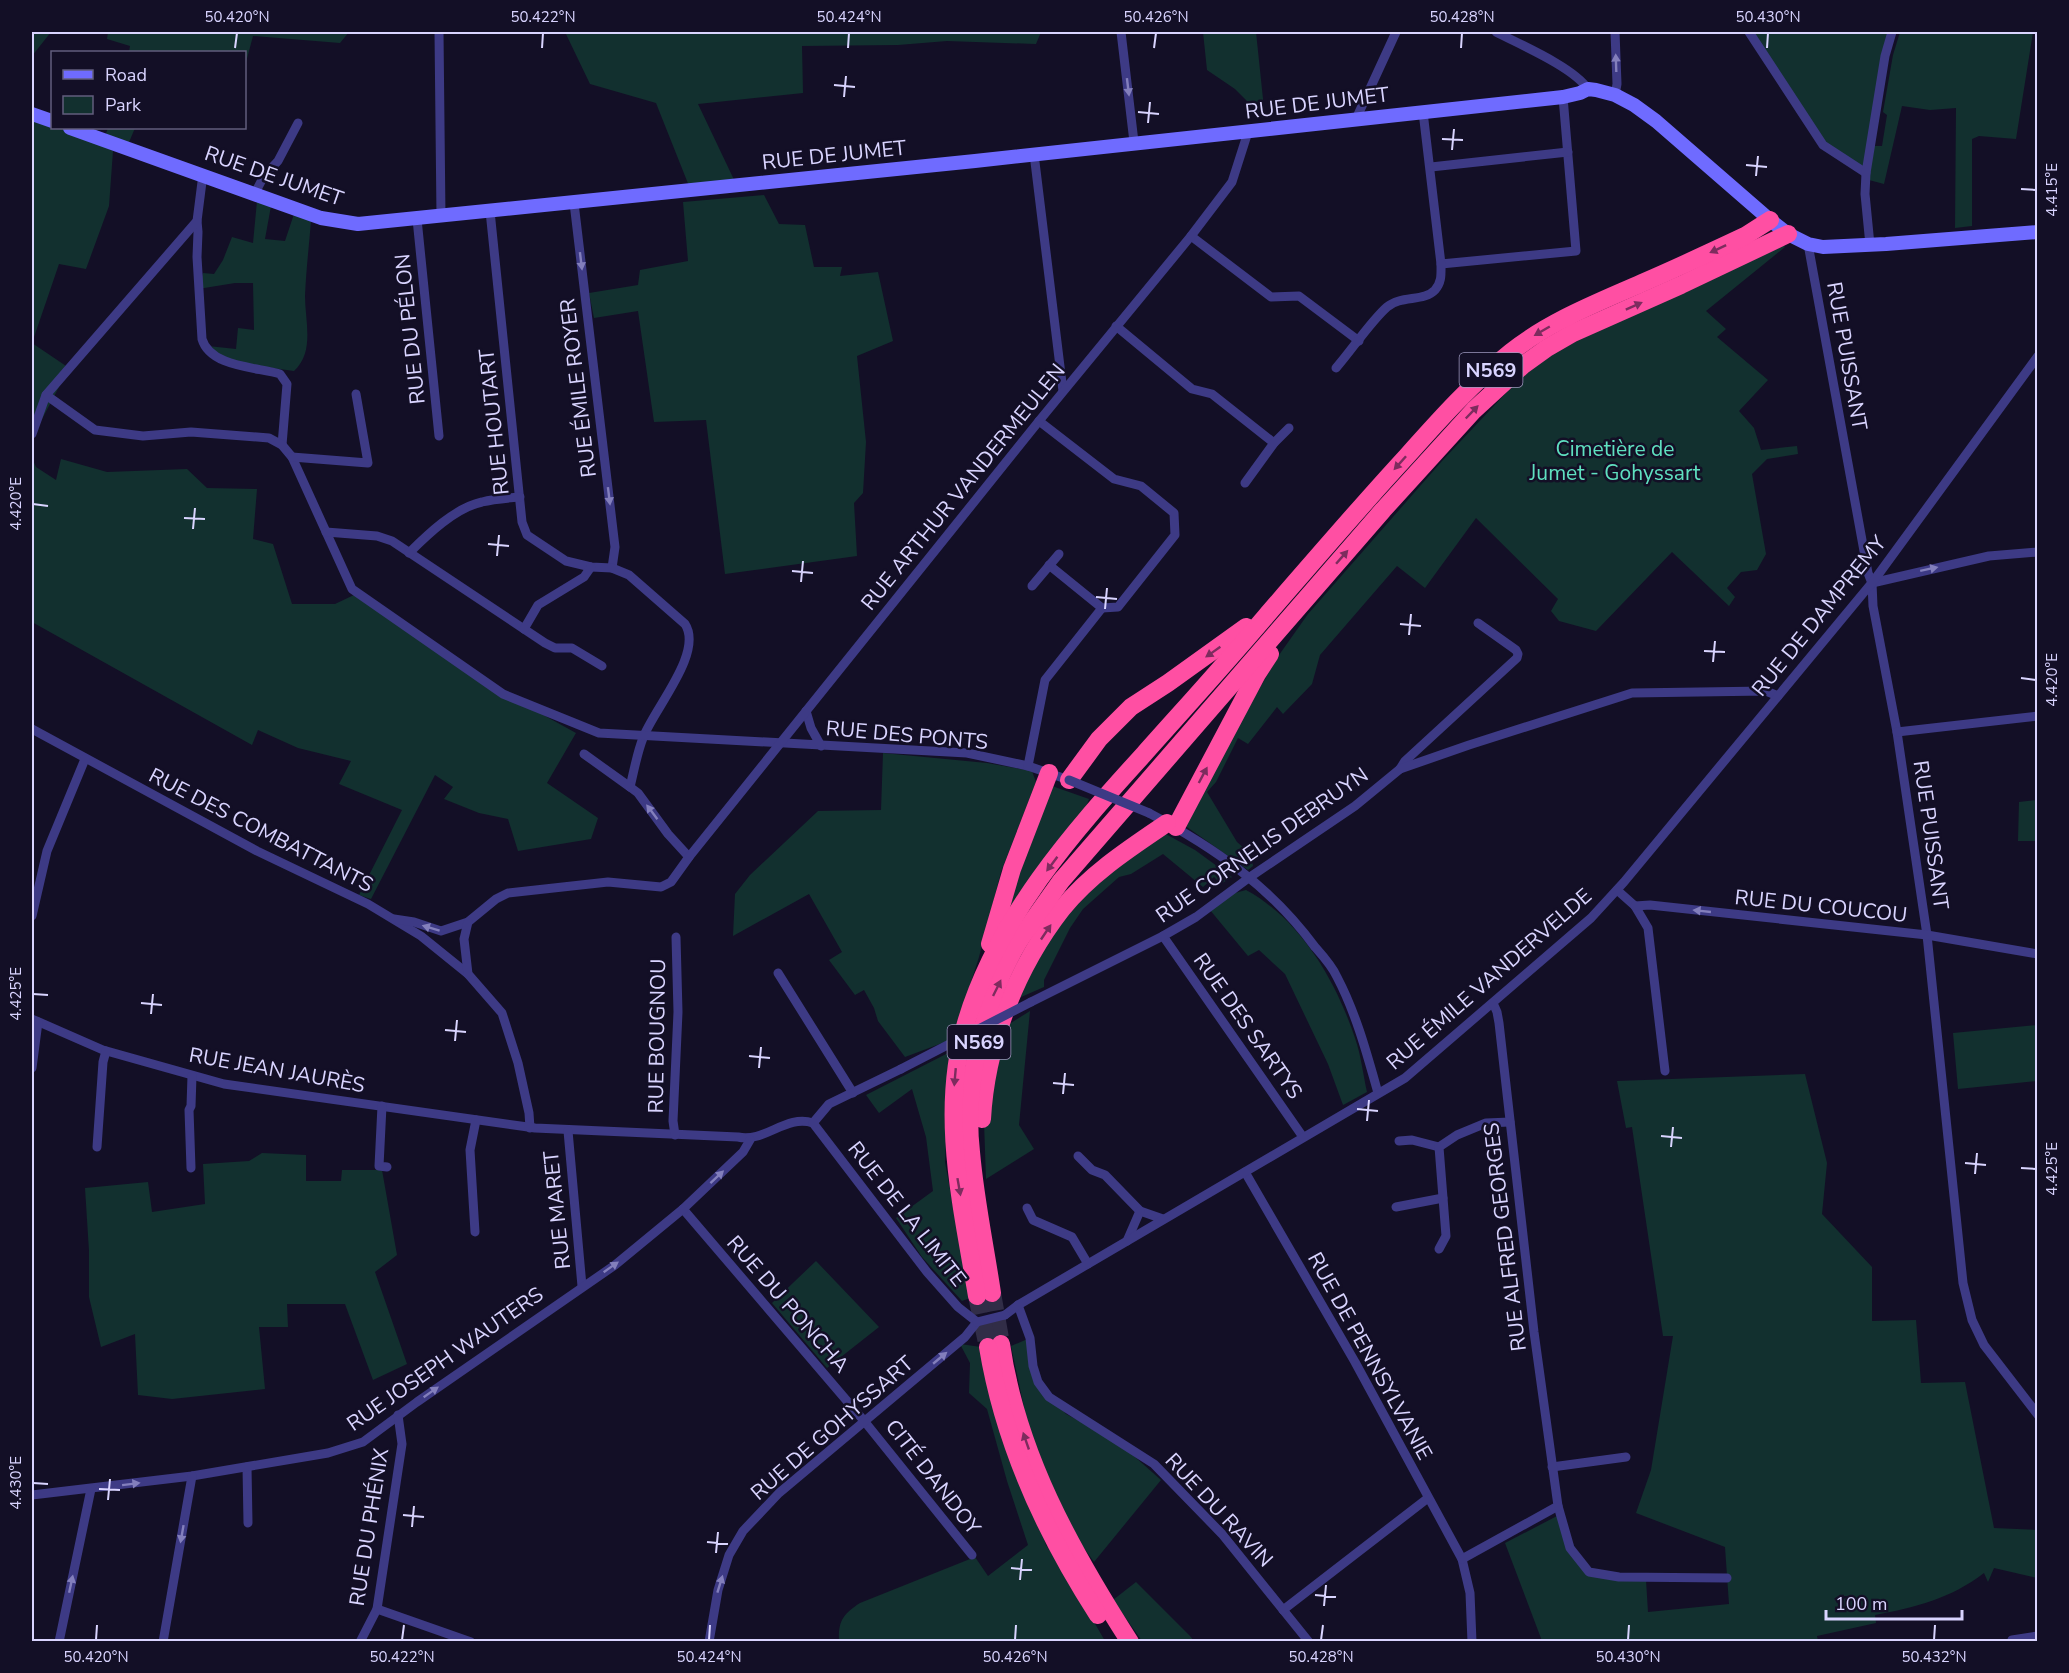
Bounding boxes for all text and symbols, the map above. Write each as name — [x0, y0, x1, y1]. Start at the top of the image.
text: 50.420°N — [204, 7, 270, 27]
text: 50.422°N — [510, 7, 576, 27]
text: 50.424°N — [816, 7, 882, 27]
text: 50.426°N — [1123, 7, 1189, 27]
text: 50.428°N — [1429, 7, 1495, 27]
text: 50.430°N — [1735, 7, 1801, 27]
legend — [51, 51, 246, 129]
one-way arrow — [1611, 54, 1621, 73]
text: Road — [105, 63, 147, 87]
one-way arrow — [1123, 77, 1132, 96]
street label: RUE DE JUMET — [1243, 80, 1391, 126]
text: Park — [105, 93, 142, 117]
street label: RUE DE JUMET — [761, 133, 908, 176]
street label: RUE DE JUMET — [201, 139, 347, 213]
text: 4.415°E — [2042, 163, 2062, 217]
one-way arrow — [1710, 244, 1727, 253]
one-way arrow — [576, 251, 586, 270]
street label: RUE DU PÉLON — [388, 252, 432, 406]
street label: RUE PUISSANT — [1820, 280, 1874, 433]
street label: RUE ÉMILE ROYER — [553, 297, 603, 479]
one-way arrow — [1625, 301, 1643, 311]
one-way arrow — [1534, 326, 1550, 337]
street label: RUE HOUTART — [472, 347, 516, 497]
road number: N569 — [1460, 353, 1522, 387]
street label: RUE ARTHUR VANDERMEULEN — [855, 358, 1071, 616]
one-way arrow — [1465, 405, 1479, 419]
park label: Cimetière de Jumet - Gohyssart — [1529, 435, 1701, 487]
one-way arrow — [1393, 456, 1407, 471]
text: 4.420°E — [6, 477, 26, 531]
one-way arrow — [604, 487, 614, 506]
street label: RUE DE DAMPREMY — [1746, 530, 1893, 702]
one-way arrow — [1335, 550, 1348, 565]
one-way arrow — [1920, 564, 1939, 573]
one-way arrow — [1205, 646, 1221, 658]
text: 4.420°E — [2042, 653, 2062, 707]
street label: RUE DES PONTS — [825, 714, 989, 756]
street label: RUE PUISSANT — [1907, 759, 1955, 912]
street label: RUE DES COMBATTANTS — [144, 761, 378, 899]
street label: RUE CORNELIS DEBRUYN — [1150, 761, 1374, 929]
one-way arrow — [1198, 766, 1208, 783]
one-way arrow — [646, 804, 658, 820]
one-way arrow — [1046, 855, 1058, 871]
street label: RUE ÉMILE VANDERVELDE — [1380, 882, 1598, 1076]
street label: RUE DU COUCOU — [1733, 883, 1909, 929]
one-way arrow — [1692, 906, 1711, 915]
one-way arrow — [422, 923, 440, 932]
one-way arrow — [1041, 924, 1052, 940]
street label: RUE DES SARTYS — [1187, 947, 1309, 1105]
street label: RUE BOUGNOU — [642, 958, 672, 1114]
text: 4.425°E — [6, 967, 26, 1021]
one-way arrow — [992, 979, 1001, 996]
road number: N569 — [948, 1025, 1010, 1059]
street label: RUE JEAN JAURÈS — [187, 1041, 367, 1099]
one-way arrow — [950, 1067, 960, 1086]
street label: RUE ALFRED GEORGES — [1477, 1121, 1533, 1353]
street label: RUE DE LA LIMITE — [842, 1136, 972, 1292]
text: 4.425°E — [2042, 1142, 2062, 1196]
street label: RUE MARET — [537, 1149, 577, 1271]
one-way arrow — [710, 1170, 725, 1184]
one-way arrow — [955, 1178, 964, 1197]
street label: RUE DU PONCHA — [721, 1229, 855, 1379]
street label: RUE DE PENNSYLVANIE — [1301, 1247, 1439, 1465]
one-way arrow — [603, 1261, 619, 1273]
street label: RUE JOSEPH WAUTERS — [341, 1280, 549, 1438]
street label: RUE DE GOHYSSART — [745, 1349, 920, 1506]
one-way arrow — [932, 1352, 947, 1365]
one-way arrow — [423, 1386, 439, 1398]
street label: CITÉ DANDOY — [879, 1414, 987, 1541]
one-way arrow — [1020, 1432, 1030, 1450]
street label: RUE DU PHÉNIX — [343, 1446, 395, 1608]
street label: RUE DU RAVIN — [1159, 1447, 1279, 1573]
text: 4.430°E — [6, 1456, 26, 1510]
one-way arrow — [122, 1479, 141, 1489]
one-way arrow — [177, 1525, 186, 1544]
one-way arrow — [67, 1574, 76, 1593]
one-way arrow — [716, 1575, 725, 1593]
scale bar — [1826, 1583, 1962, 1621]
text: 100 m — [1835, 1592, 1887, 1616]
text: 50.420°N — [63, 1647, 129, 1667]
text: 50.422°N — [369, 1647, 435, 1667]
text: 50.424°N — [676, 1647, 742, 1667]
text: 50.426°N — [982, 1647, 1048, 1667]
text: 50.428°N — [1288, 1647, 1354, 1667]
text: 50.430°N — [1595, 1647, 1661, 1667]
text: 50.432°N — [1901, 1647, 1967, 1667]

